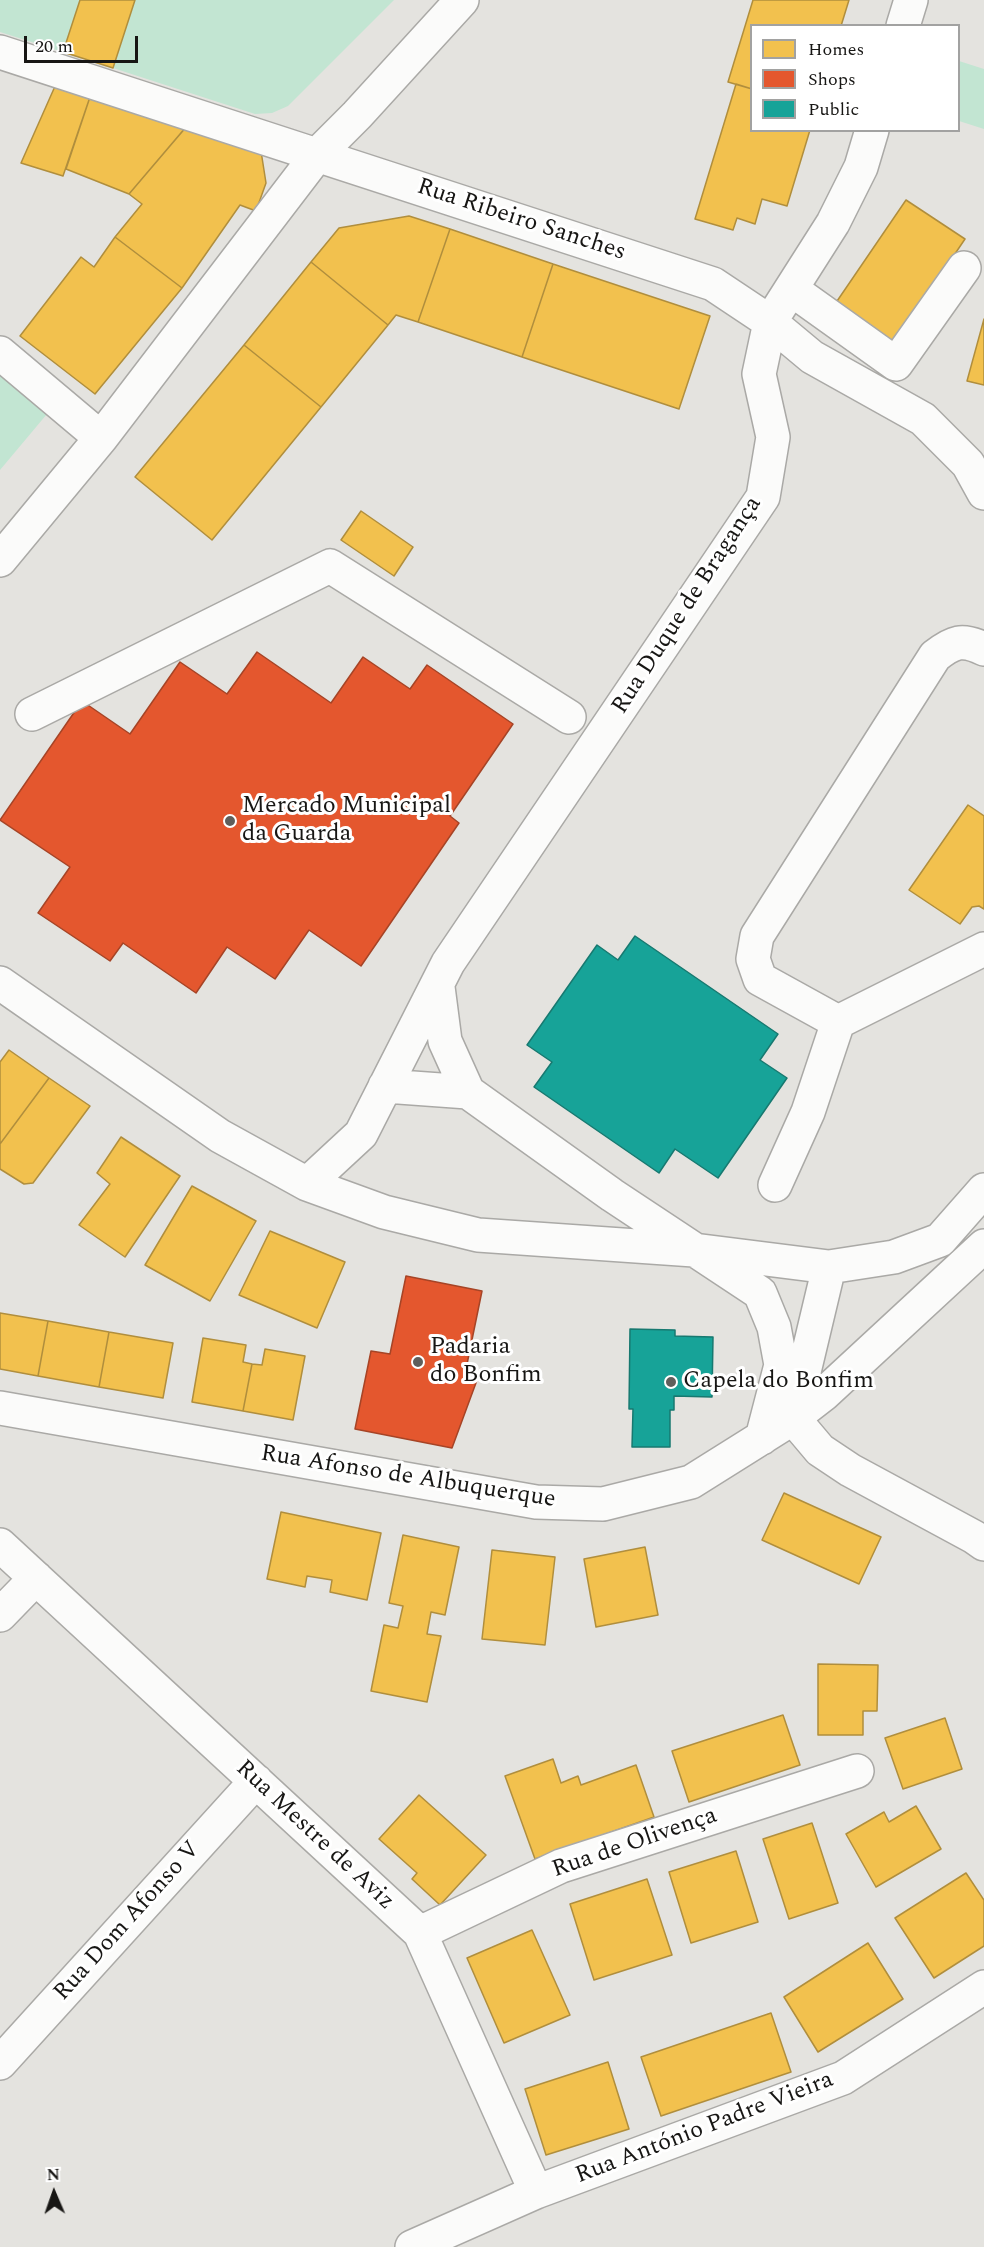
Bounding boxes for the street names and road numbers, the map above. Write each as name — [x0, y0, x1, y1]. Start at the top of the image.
street label: Rua Ribeiro Sanches — [413, 174, 629, 268]
street label: Rua Duque de Bragança — [607, 492, 769, 720]
street label: Rua Afonso de Albuquerque — [258, 1440, 558, 1516]
street label: Rua Mestre de Aviz — [229, 1755, 399, 1917]
street label: Rua de Olivença — [549, 1802, 721, 1886]
street label: Rua Dom Afonso V — [49, 1836, 207, 2008]
street label: Rua António Padre Vieira — [572, 2066, 838, 2192]

